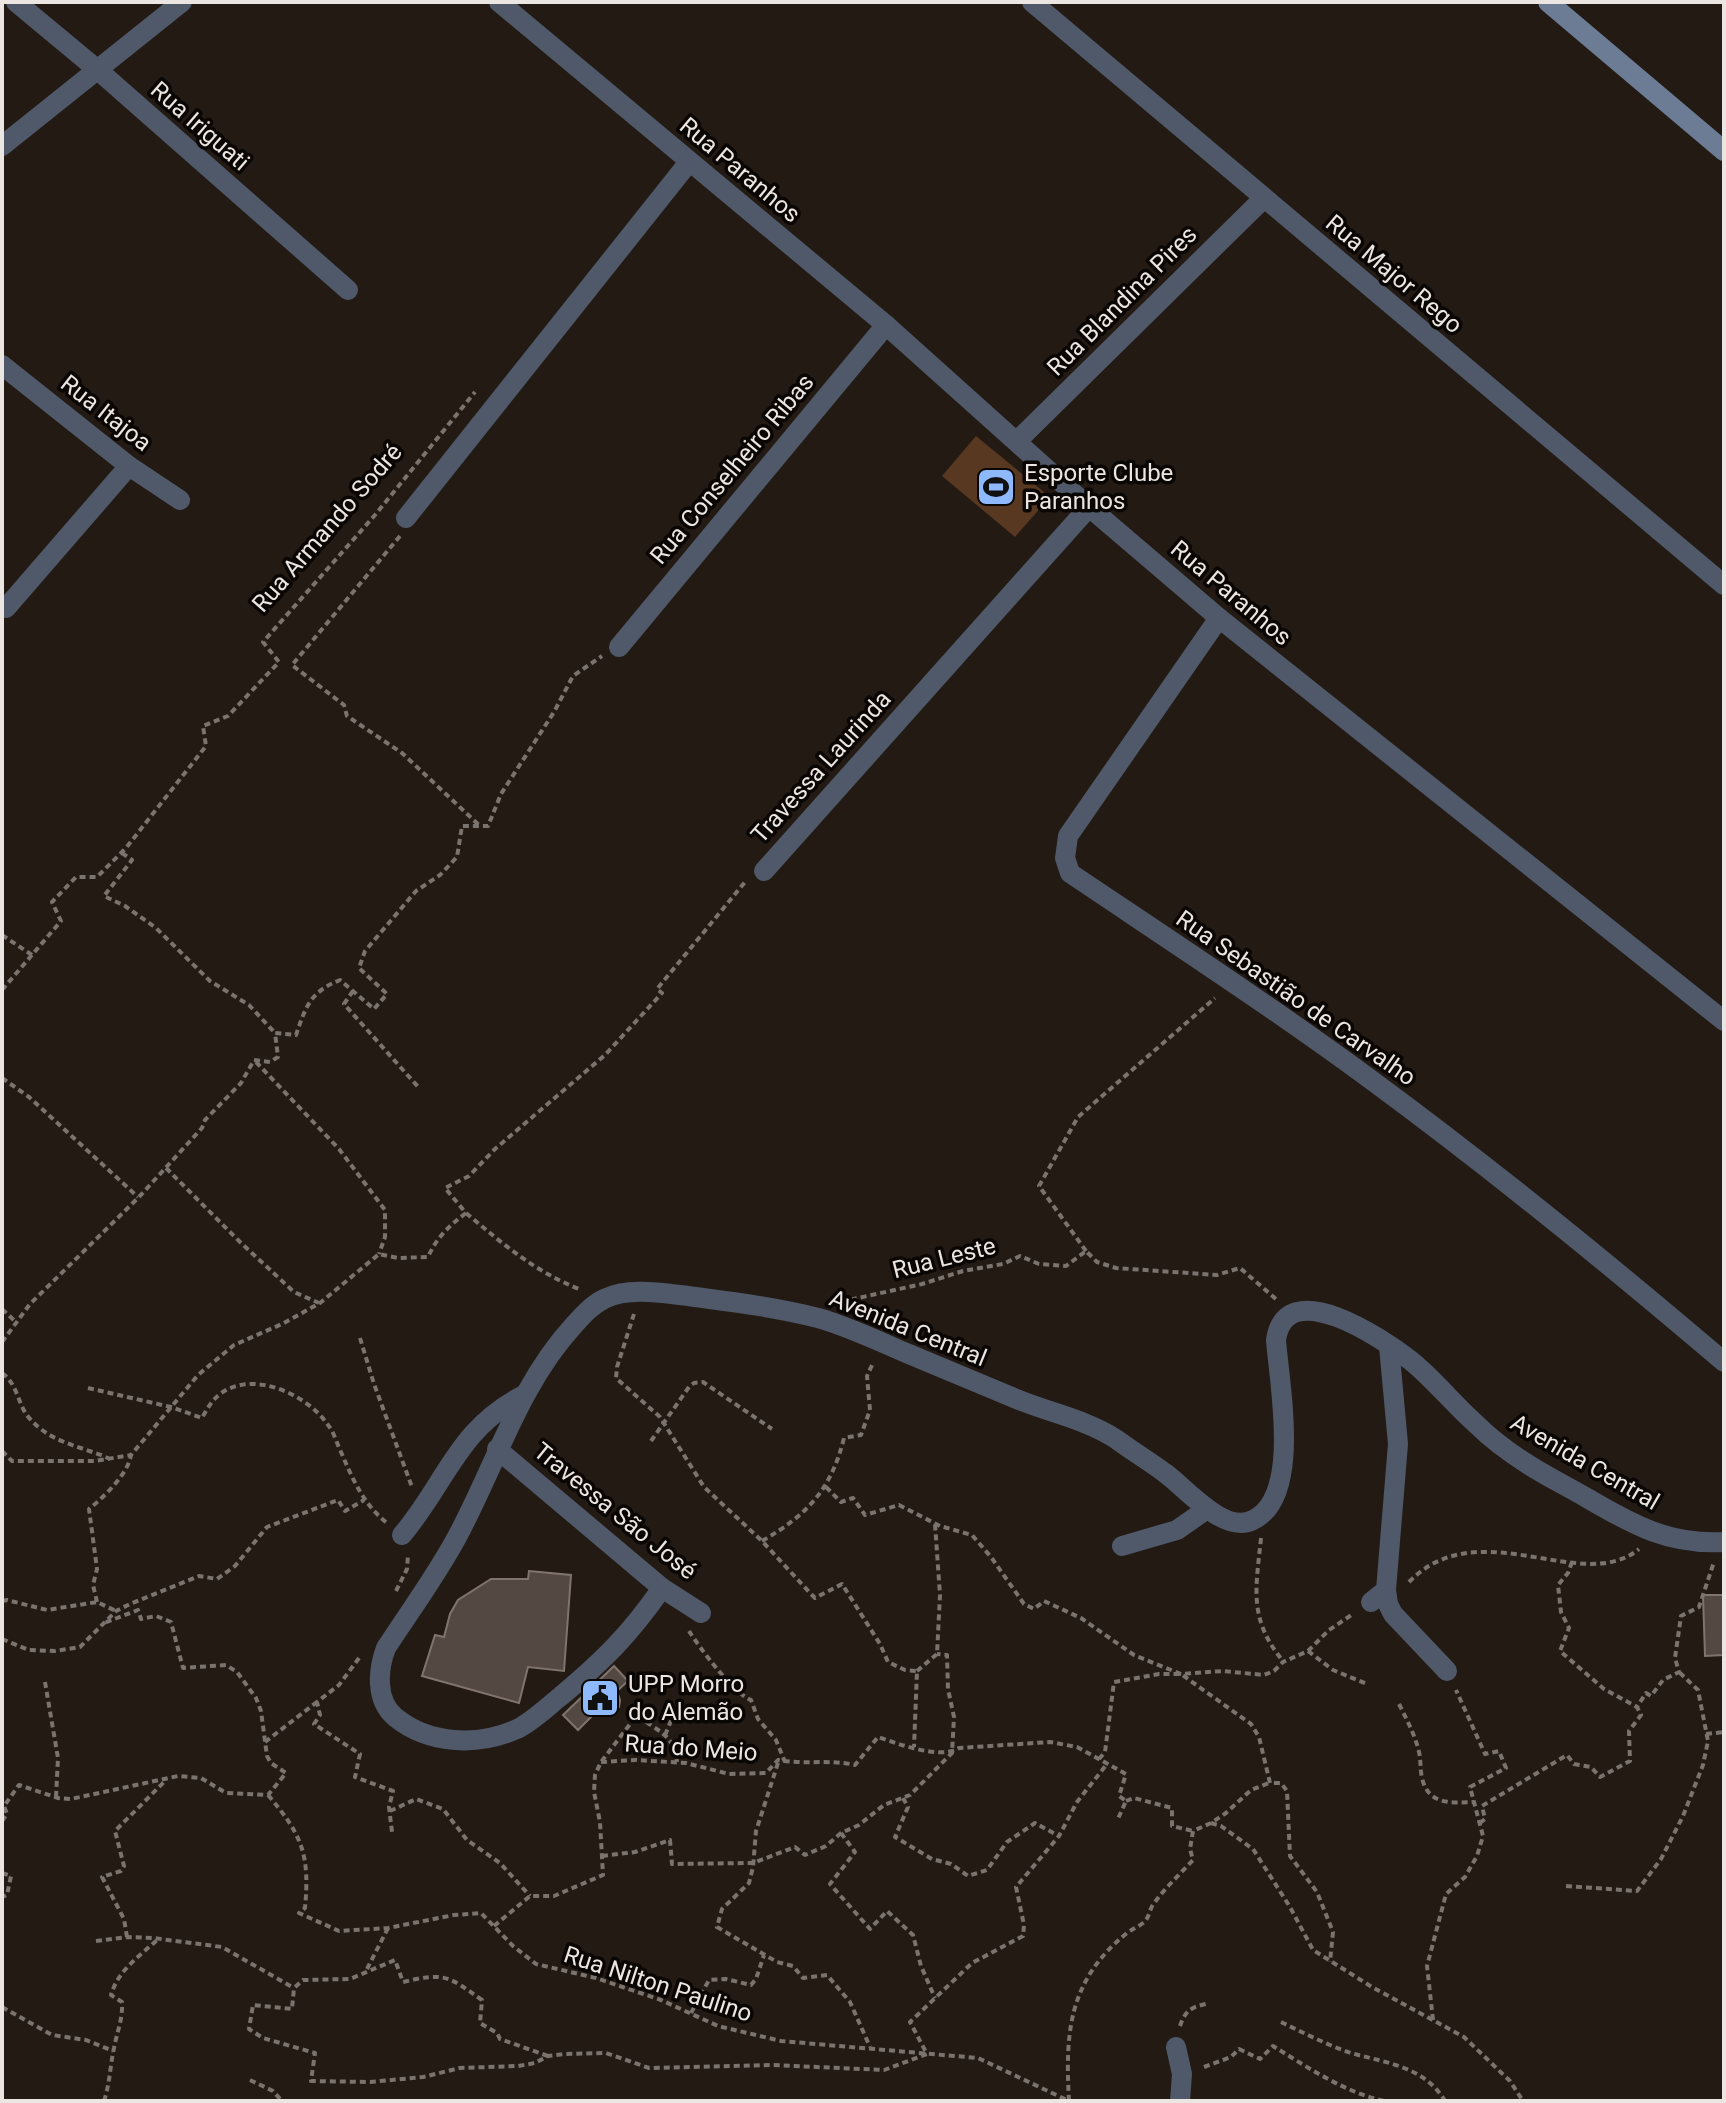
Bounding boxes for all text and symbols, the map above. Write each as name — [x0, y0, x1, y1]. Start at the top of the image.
street label: Rua Iriguati — [145, 76, 255, 176]
street label: Rua Paranhos — [674, 112, 806, 228]
street label: Rua Major Rego — [1320, 209, 1468, 339]
street label: Rua Blandina Pires — [1041, 220, 1203, 382]
street label: Rua Conselheiro Ribas — [644, 368, 820, 570]
street label: Rua Itajoa — [55, 369, 157, 457]
street label: Rua Armando Sodré — [246, 438, 408, 618]
place label: Esporte Clube Paranhos — [1024, 459, 1173, 515]
sports icon: Esporte Clube Paranhos — [975, 466, 1017, 508]
street label: Rua Paranhos — [1165, 535, 1297, 651]
street label: Travessa Laurinda — [745, 685, 897, 849]
street label: Rua Sebastião de Carvalho — [1171, 905, 1421, 1091]
street label: Rua Leste — [889, 1232, 999, 1284]
street label: Avenida Central — [825, 1284, 991, 1372]
street label: Avenida Central — [1506, 1408, 1664, 1516]
street label: Travessa São José — [528, 1437, 702, 1585]
place label: UPP Morro do Alemão — [628, 1670, 744, 1726]
public building icon: UPP Morro do Alemão — [579, 1677, 621, 1719]
street label: Rua do Meio — [623, 1729, 759, 1767]
street label: Rua Nilton Paulino — [560, 1940, 756, 2028]

